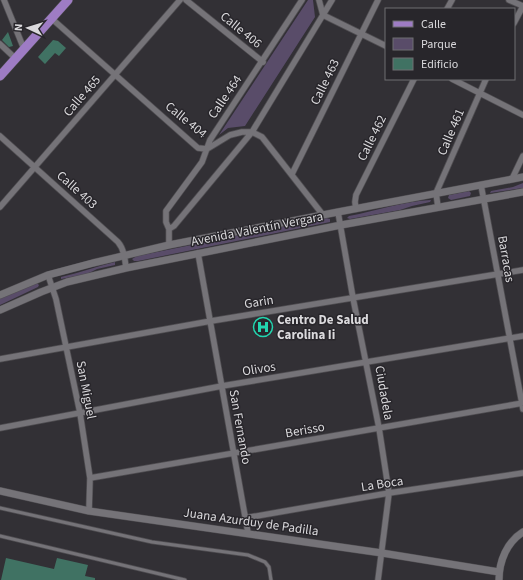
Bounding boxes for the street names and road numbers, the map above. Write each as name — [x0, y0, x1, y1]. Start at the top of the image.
street label: Calle 406 — [216, 8, 266, 52]
street label: Calle 463 — [306, 56, 344, 108]
street label: Calle 464 — [204, 71, 246, 122]
street label: Calle 465 — [59, 72, 105, 120]
street label: Calle 404 — [161, 98, 211, 143]
street label: Calle 461 — [433, 106, 469, 158]
street label: Calle 462 — [353, 112, 391, 164]
street label: Calle 403 — [53, 167, 101, 213]
street label: Avenida Valentín Vergara — [189, 207, 325, 251]
street label: Barracas — [493, 234, 519, 284]
street label: Garin — [243, 291, 275, 313]
street label: Olivos — [241, 357, 278, 381]
street label: San Miguel — [72, 359, 100, 421]
street label: Ciudadela — [370, 364, 398, 422]
street label: San Fernando — [225, 388, 255, 466]
street label: Berisso — [284, 418, 326, 442]
street label: La Boca — [360, 472, 404, 496]
street label: Juana Azurduy de Padilla — [182, 504, 320, 540]

